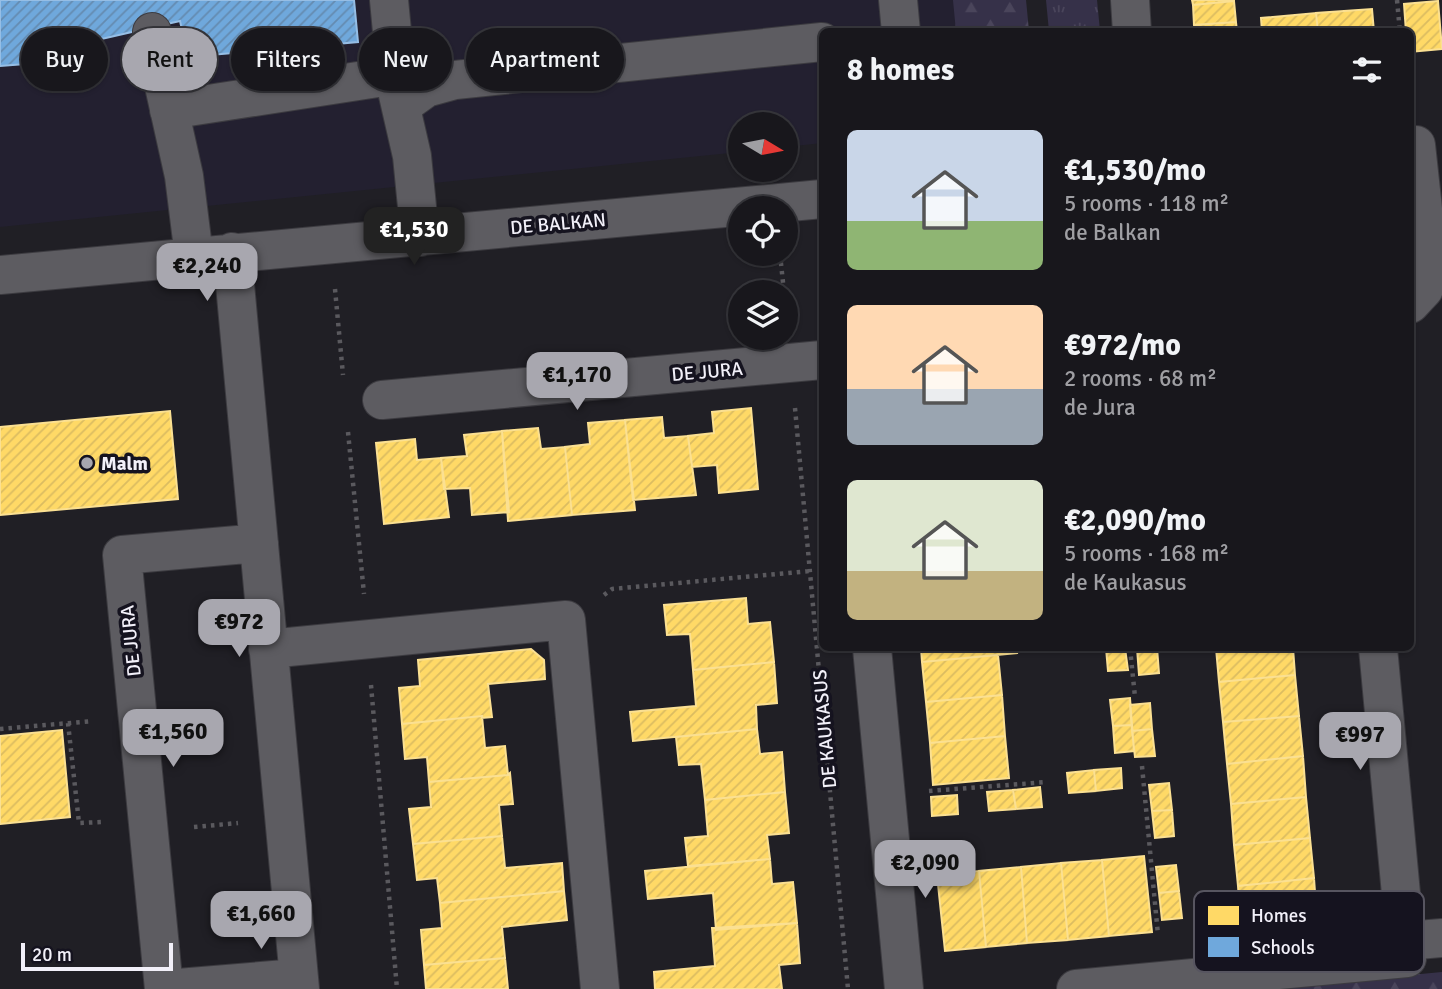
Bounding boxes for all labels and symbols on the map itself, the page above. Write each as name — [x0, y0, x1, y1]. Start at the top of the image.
north arrow — [728, 112, 798, 182]
pin: €1,530 — [357, 208, 471, 267]
street label: DE BALKAN — [509, 208, 607, 240]
pin: €2,240 — [150, 244, 264, 303]
pin: €1,170 — [520, 352, 634, 412]
street label: DE JURA — [670, 357, 744, 387]
place label: Malm — [101, 452, 148, 476]
marker: Malm — [79, 455, 95, 471]
pin: €972 — [198, 600, 280, 659]
street label: DE JURA — [115, 604, 147, 678]
street label: DE KAUKASUS — [808, 668, 842, 789]
pin: €1,560 — [116, 710, 230, 769]
pin: €997 — [1319, 712, 1401, 772]
pin: €2,090 — [868, 841, 982, 900]
legend — [1194, 891, 1424, 972]
pin: €1,660 — [204, 892, 318, 951]
text: Homes — [1251, 904, 1307, 928]
text: Schools — [1251, 936, 1315, 960]
scale bar — [21, 940, 173, 972]

